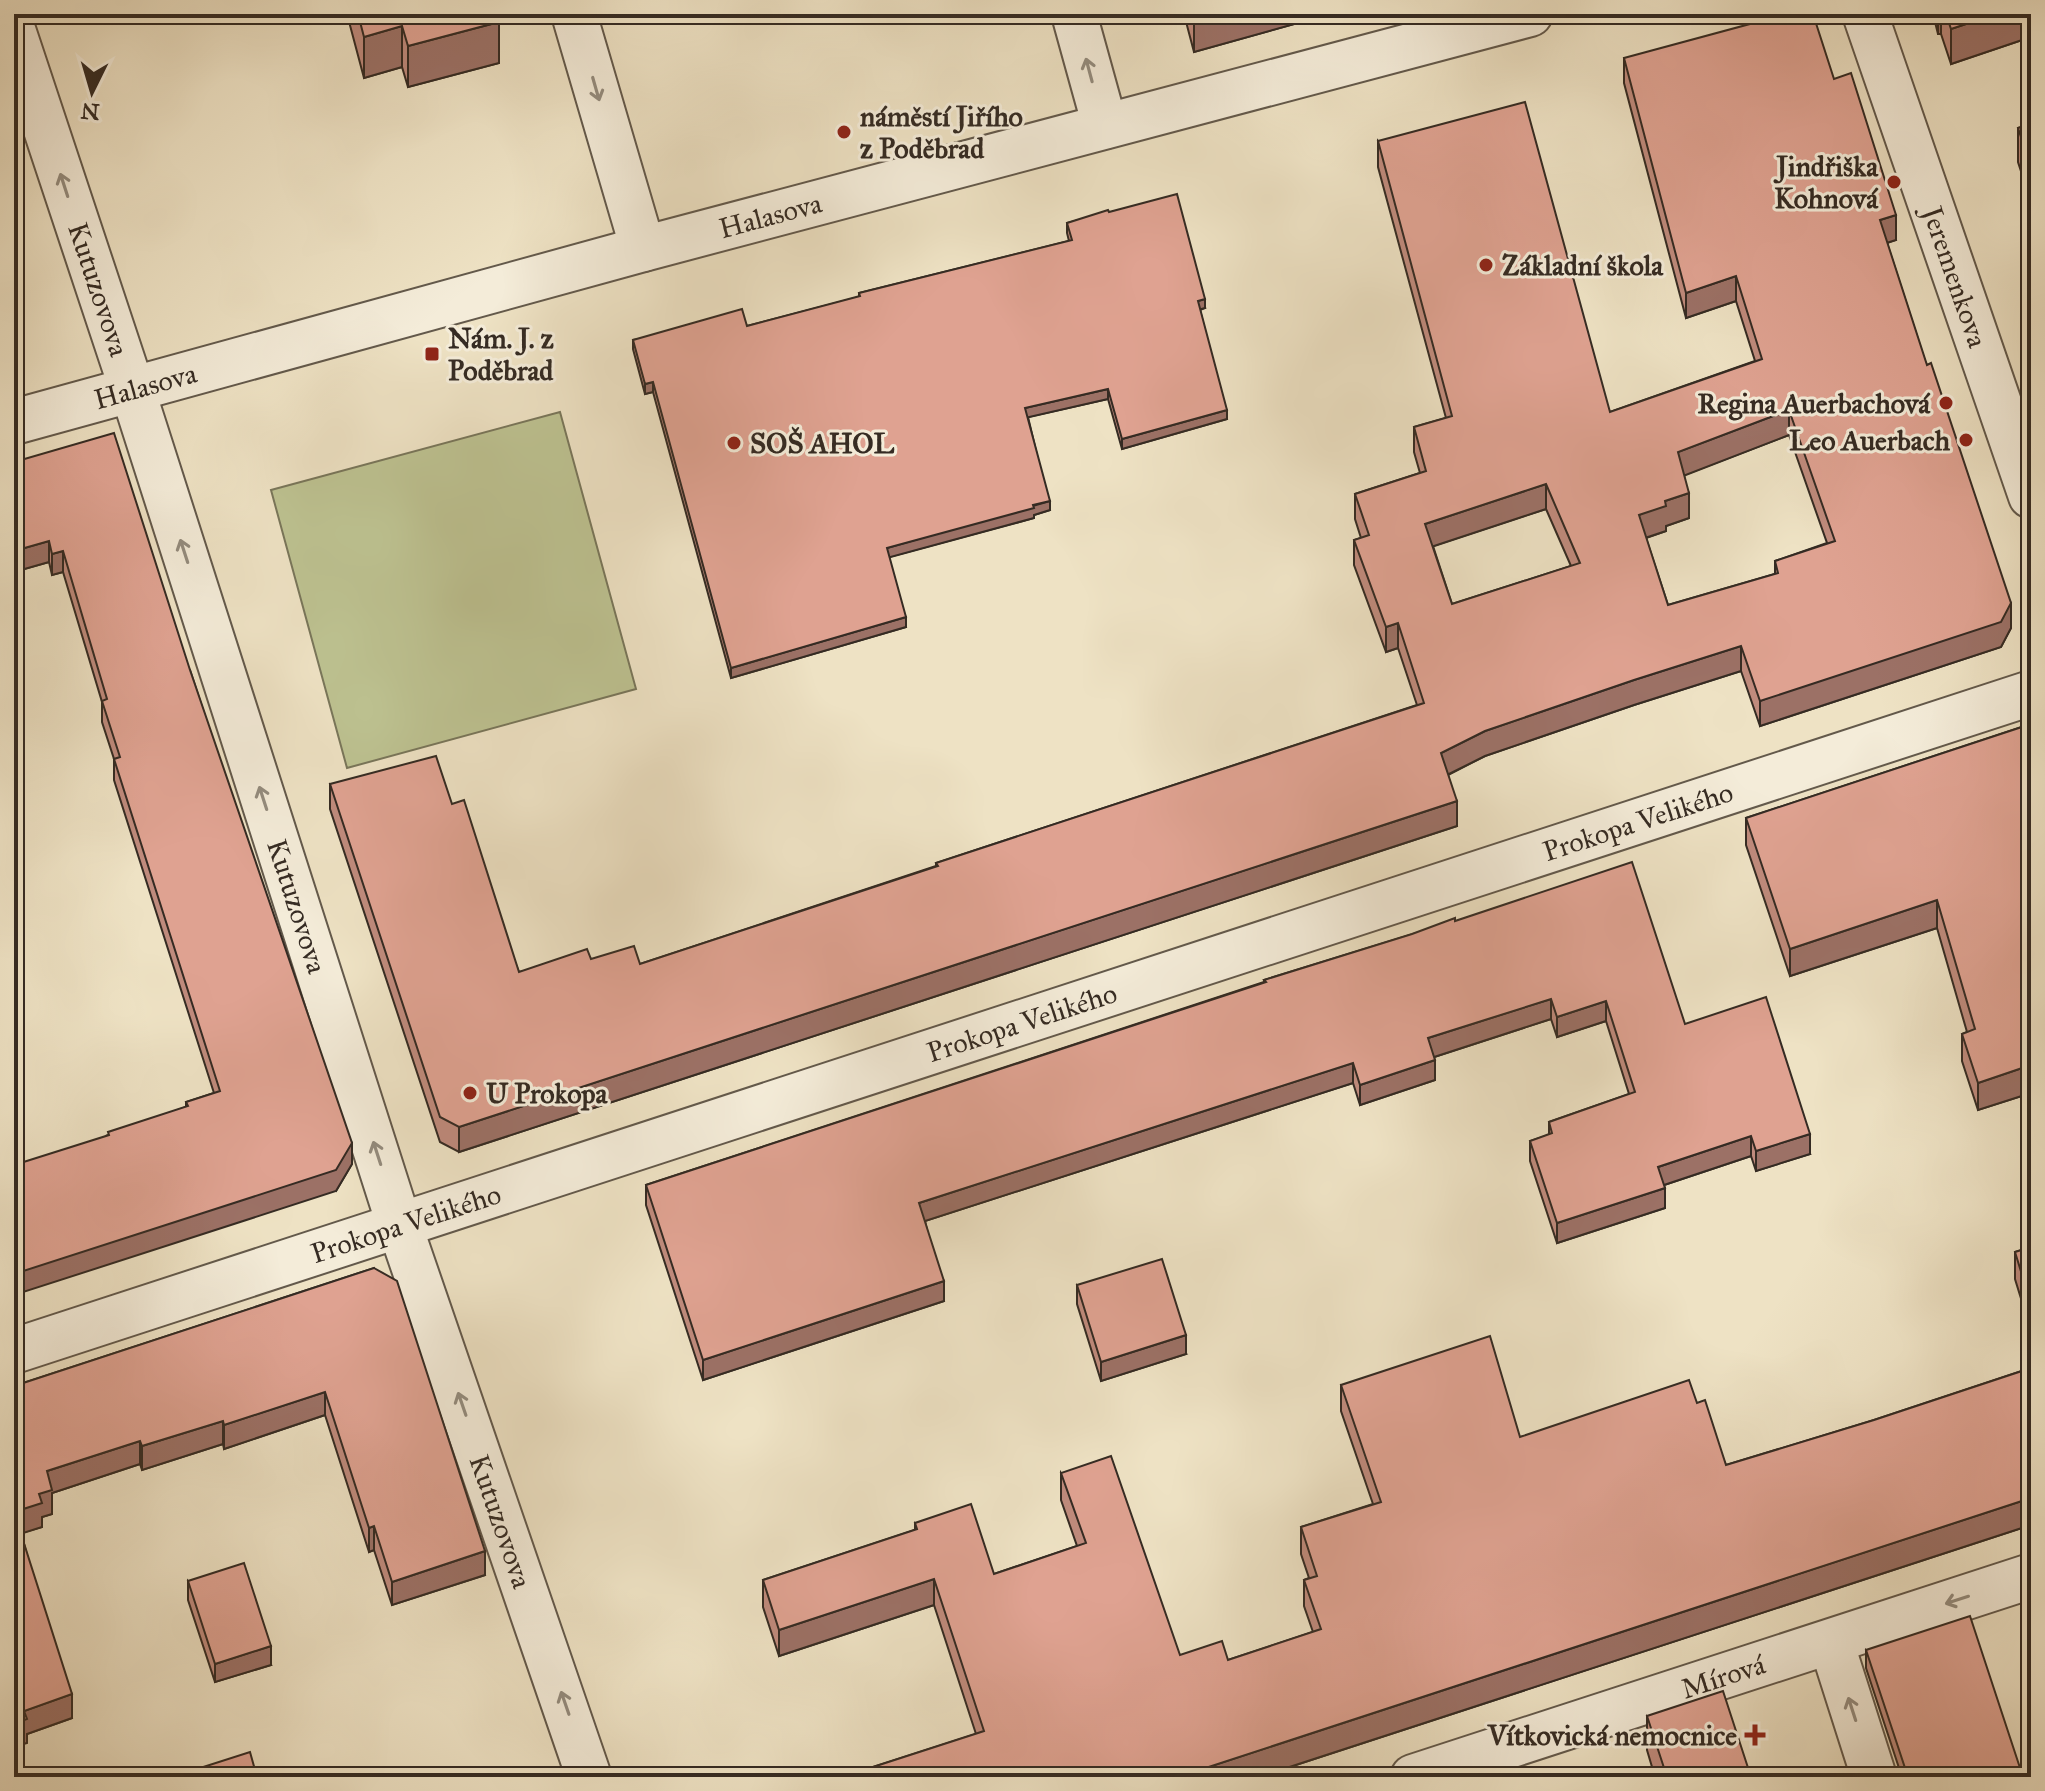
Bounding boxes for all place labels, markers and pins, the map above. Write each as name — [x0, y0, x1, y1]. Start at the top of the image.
place label: náměstí Jiřího z Poděbrad — [860, 99, 1023, 166]
marker: náměstí Jiřího z Poděbrad — [835, 123, 853, 141]
place label: Jindřiška Kohnová — [1773, 149, 1879, 216]
marker: Jindřiška Kohnová — [1885, 173, 1903, 191]
place label: Základní škola — [1502, 248, 1664, 283]
marker: Základní škola — [1477, 256, 1495, 274]
place label: Nám. J. z Poděbrad — [448, 321, 554, 388]
marker: Nám. J. z Poděbrad — [423, 345, 441, 363]
place label: Regina Auerbachová — [1697, 386, 1931, 421]
marker: Regina Auerbachová — [1937, 394, 1955, 412]
place label: Leo Auerbach — [1789, 423, 1950, 458]
place label: SOŠ AHOL — [750, 426, 894, 461]
marker: Leo Auerbach — [1957, 431, 1975, 449]
marker: SOŠ AHOL — [725, 434, 743, 452]
place label: U Prokopa — [486, 1076, 609, 1111]
marker: U Prokopa — [461, 1084, 479, 1102]
place label: Vítkovická nemocnice — [1487, 1718, 1737, 1753]
marker: Vítkovická nemocnice — [1744, 1724, 1766, 1746]

